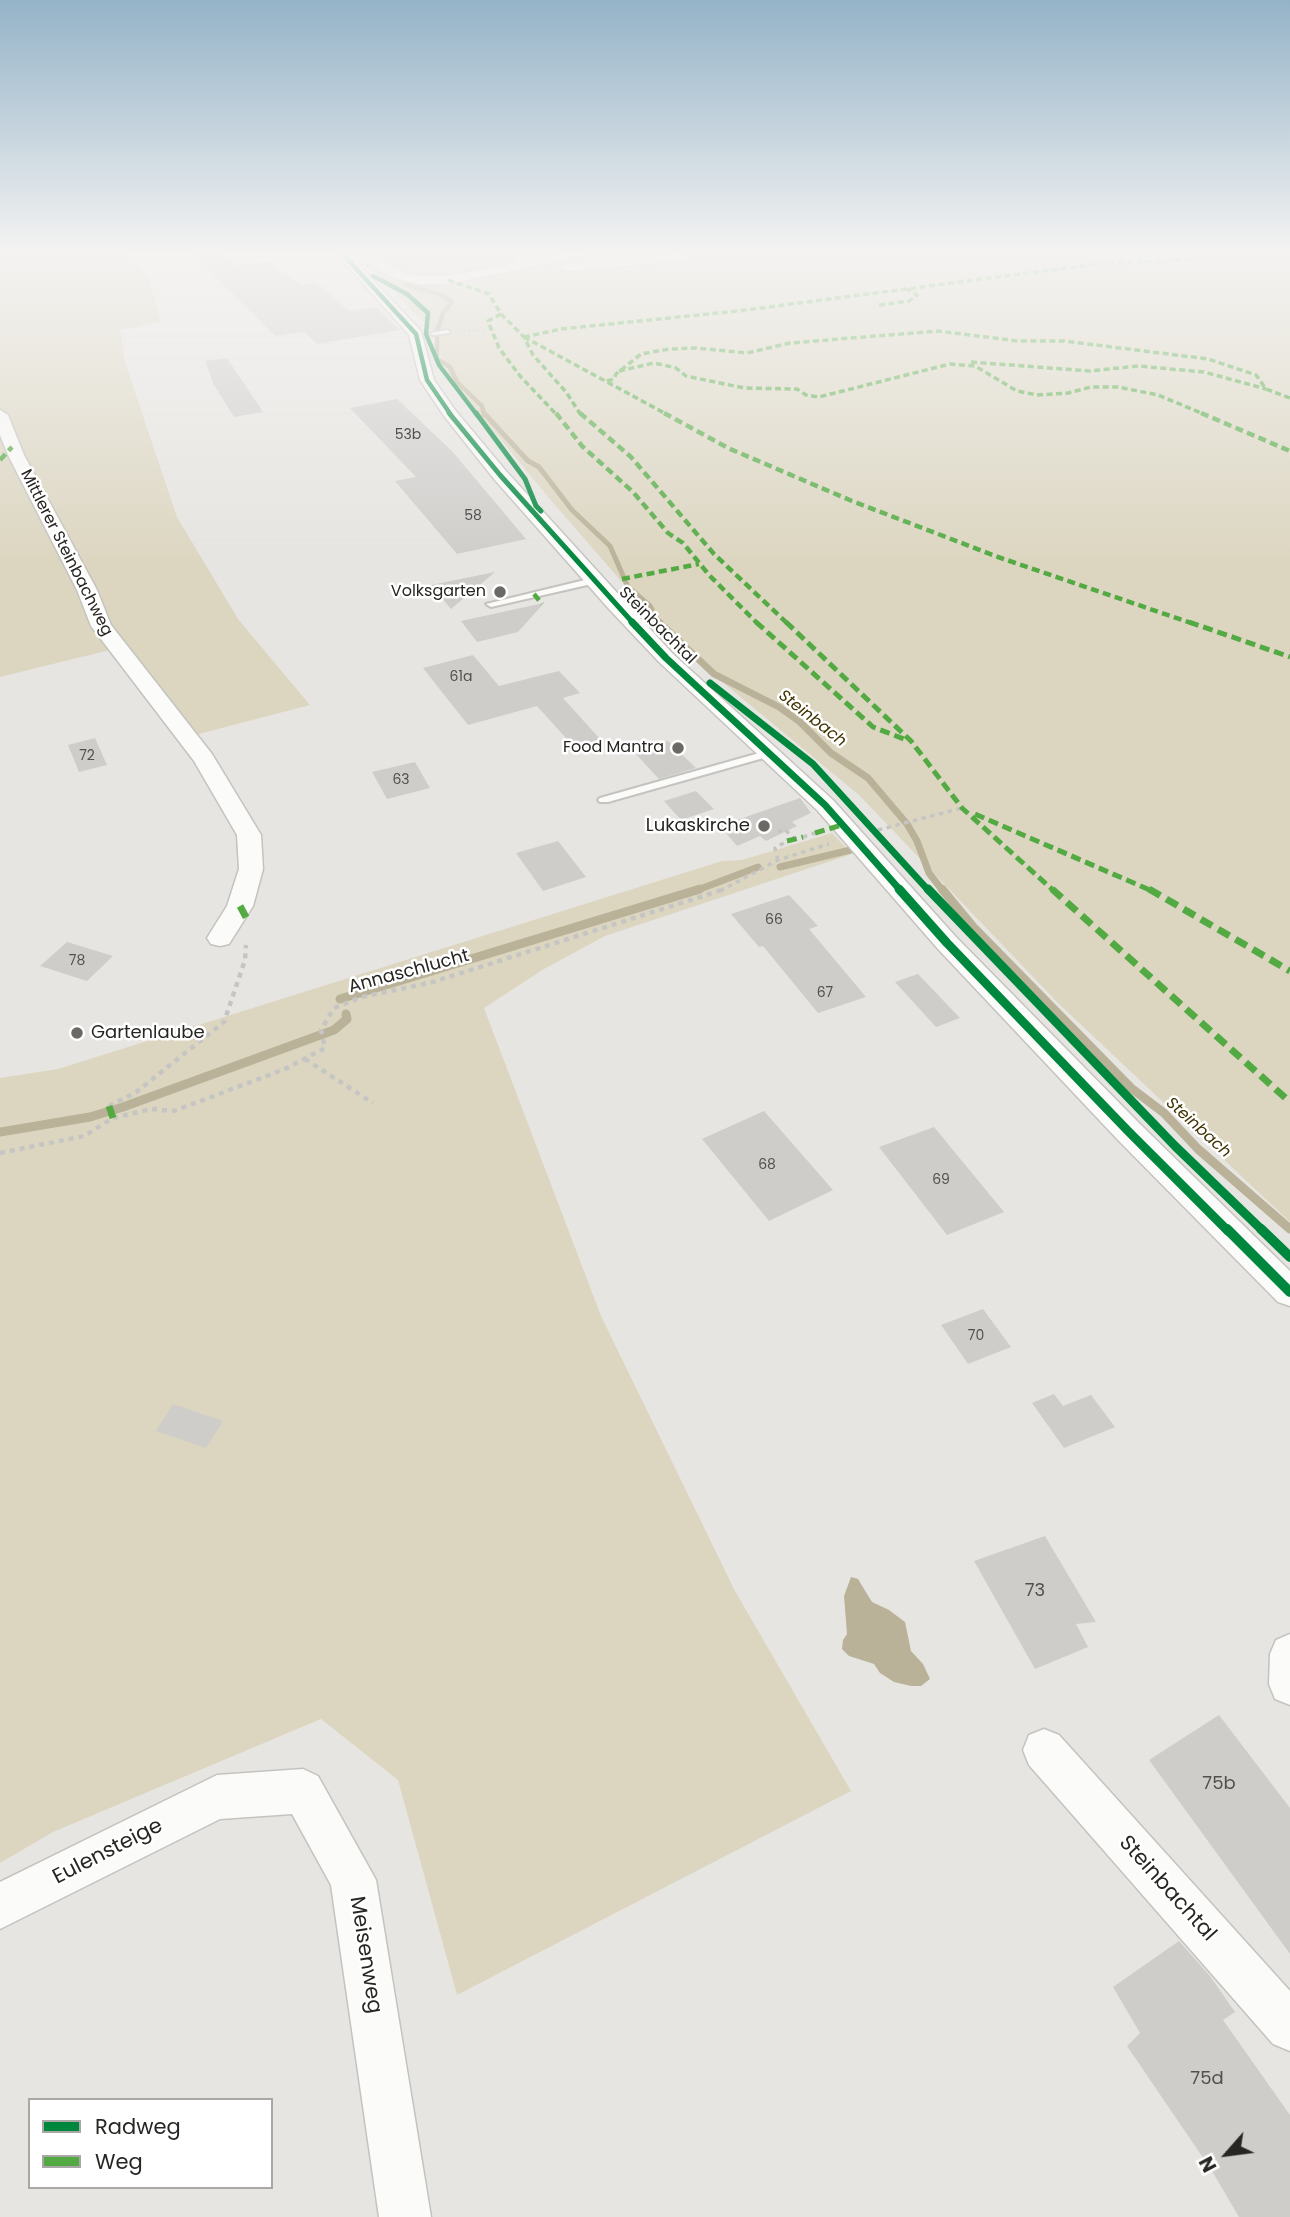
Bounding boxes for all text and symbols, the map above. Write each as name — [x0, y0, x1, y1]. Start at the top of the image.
house number: 53b — [395, 427, 421, 443]
street label: Mittlerer Steinbachweg — [16, 467, 116, 639]
house number: 58 — [464, 508, 482, 524]
place label: Volksgarten — [391, 582, 486, 602]
street label: Steinbachtal — [614, 583, 700, 669]
marker: Volksgarten — [492, 584, 508, 600]
house number: 61a — [450, 669, 472, 685]
water label: Steinbach — [774, 687, 850, 751]
place label: Food Mantra — [563, 738, 664, 758]
marker: Food Mantra — [670, 740, 686, 756]
house number: 72 — [79, 748, 95, 764]
house number: 63 — [392, 772, 410, 788]
place label: Lukaskirche — [646, 815, 750, 837]
marker: Lukaskirche — [756, 818, 772, 834]
house number: 66 — [765, 912, 783, 928]
street label: Annaschlucht — [346, 946, 472, 998]
house number: 78 — [69, 953, 85, 969]
house number: 67 — [817, 985, 833, 1001]
place label: Gartenlaube — [91, 1022, 205, 1044]
marker: Gartenlaube — [69, 1025, 85, 1041]
water label: Steinbach — [1162, 1094, 1234, 1162]
house number: 68 — [758, 1157, 776, 1173]
house number: 69 — [932, 1172, 950, 1188]
house number: 70 — [968, 1328, 984, 1344]
house number: 73 — [1025, 1580, 1045, 1602]
house number: 75b — [1202, 1773, 1236, 1795]
street label: Eulensteige — [49, 1814, 167, 1890]
street label: Steinbachtal — [1113, 1831, 1221, 1947]
street label: Meisenweg — [343, 1895, 387, 2015]
house number: 75d — [1190, 2068, 1224, 2090]
legend — [28, 2098, 273, 2189]
text: Radweg — [95, 2112, 181, 2141]
north arrow — [1192, 2119, 1262, 2189]
text: Weg — [95, 2147, 143, 2176]
text: N — [1193, 2151, 1223, 2177]

